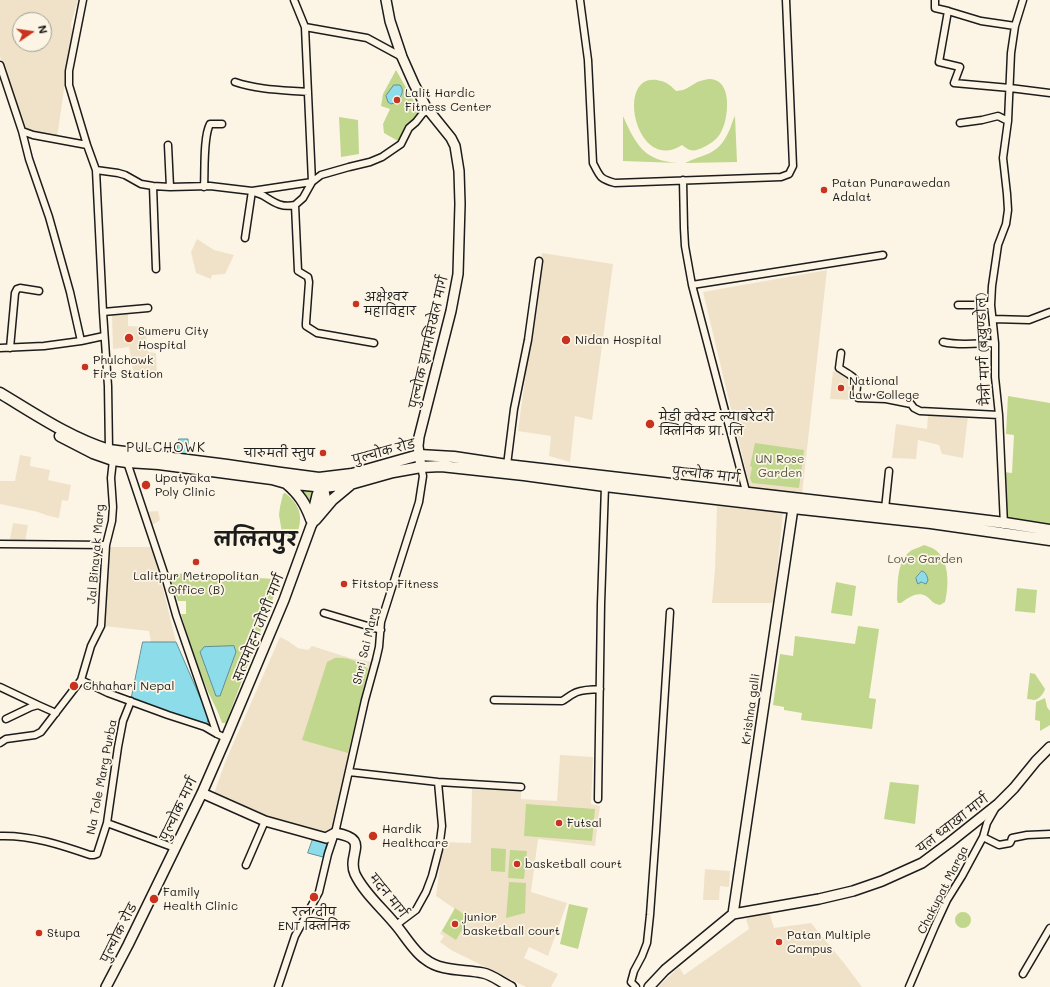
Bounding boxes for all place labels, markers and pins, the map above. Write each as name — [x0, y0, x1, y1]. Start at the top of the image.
place label: Lalit Hardic Fitness Center — [405, 86, 492, 114]
marker: Lalit Hardic Fitness Center — [392, 95, 402, 105]
place label: Patan Punarawedan Adalat — [832, 176, 950, 204]
marker: Patan Punarawedan Adalat — [819, 185, 829, 195]
place label: अक्षेश्वर महाविहार — [364, 290, 416, 318]
marker: अक्षेश्वर महाविहार — [351, 299, 361, 309]
place label: Sumeru City Hospital — [138, 324, 209, 352]
marker: Sumeru City Hospital — [123, 332, 135, 344]
place label: Nidan Hospital — [575, 333, 661, 347]
marker: Nidan Hospital — [560, 334, 572, 346]
place label: Phulchowk Fire Station — [93, 353, 163, 381]
marker: Phulchowk Fire Station — [80, 362, 90, 372]
place label: National Law College — [849, 374, 919, 402]
marker: National Law College — [836, 383, 846, 393]
place label: मेडी क्वेस्ट ल्याबरेटरी क्लिनिक प्रा. लि — [659, 410, 774, 438]
marker: मेडी क्वेस्ट ल्याबरेटरी क्लिनिक प्रा. लि — [644, 418, 656, 430]
place label: चारुमती स्तुप — [244, 446, 315, 460]
marker: चारुमती स्तुप — [318, 448, 328, 458]
place label: Upatyaka Poly Clinic — [155, 471, 215, 499]
marker: Upatyaka Poly Clinic — [140, 479, 152, 491]
marker: Lalitpur Metropolitan Office (B) — [191, 557, 201, 567]
place label: Lalitpur Metropolitan Office (B) — [133, 569, 259, 597]
place label: Fitstop Fitness — [352, 577, 439, 591]
marker: Fitstop Fitness — [339, 579, 349, 589]
place label: Chhahari Nepal — [83, 679, 175, 693]
marker: Chhahari Nepal — [68, 680, 80, 692]
place label: Futsal — [567, 816, 602, 830]
marker: Futsal — [554, 818, 564, 828]
place label: Hardik Healthcare — [382, 822, 449, 850]
marker: Hardik Healthcare — [367, 830, 379, 842]
place label: basketball court — [525, 857, 622, 871]
marker: basketball court — [512, 859, 522, 869]
place label: Family Health Clinic — [163, 885, 238, 913]
marker: रत्न दीप ENT क्लिनिक — [308, 891, 320, 903]
marker: Family Health Clinic — [148, 893, 160, 905]
place label: रत्न दीप ENT क्लिनिक — [278, 905, 350, 933]
place label: junior basketball court — [463, 910, 560, 938]
marker: junior basketball court — [450, 919, 460, 929]
place label: Stupa — [47, 926, 80, 940]
marker: Stupa — [34, 928, 44, 938]
place label: Patan Multiple Campus — [787, 928, 871, 956]
marker: Patan Multiple Campus — [774, 937, 784, 947]

